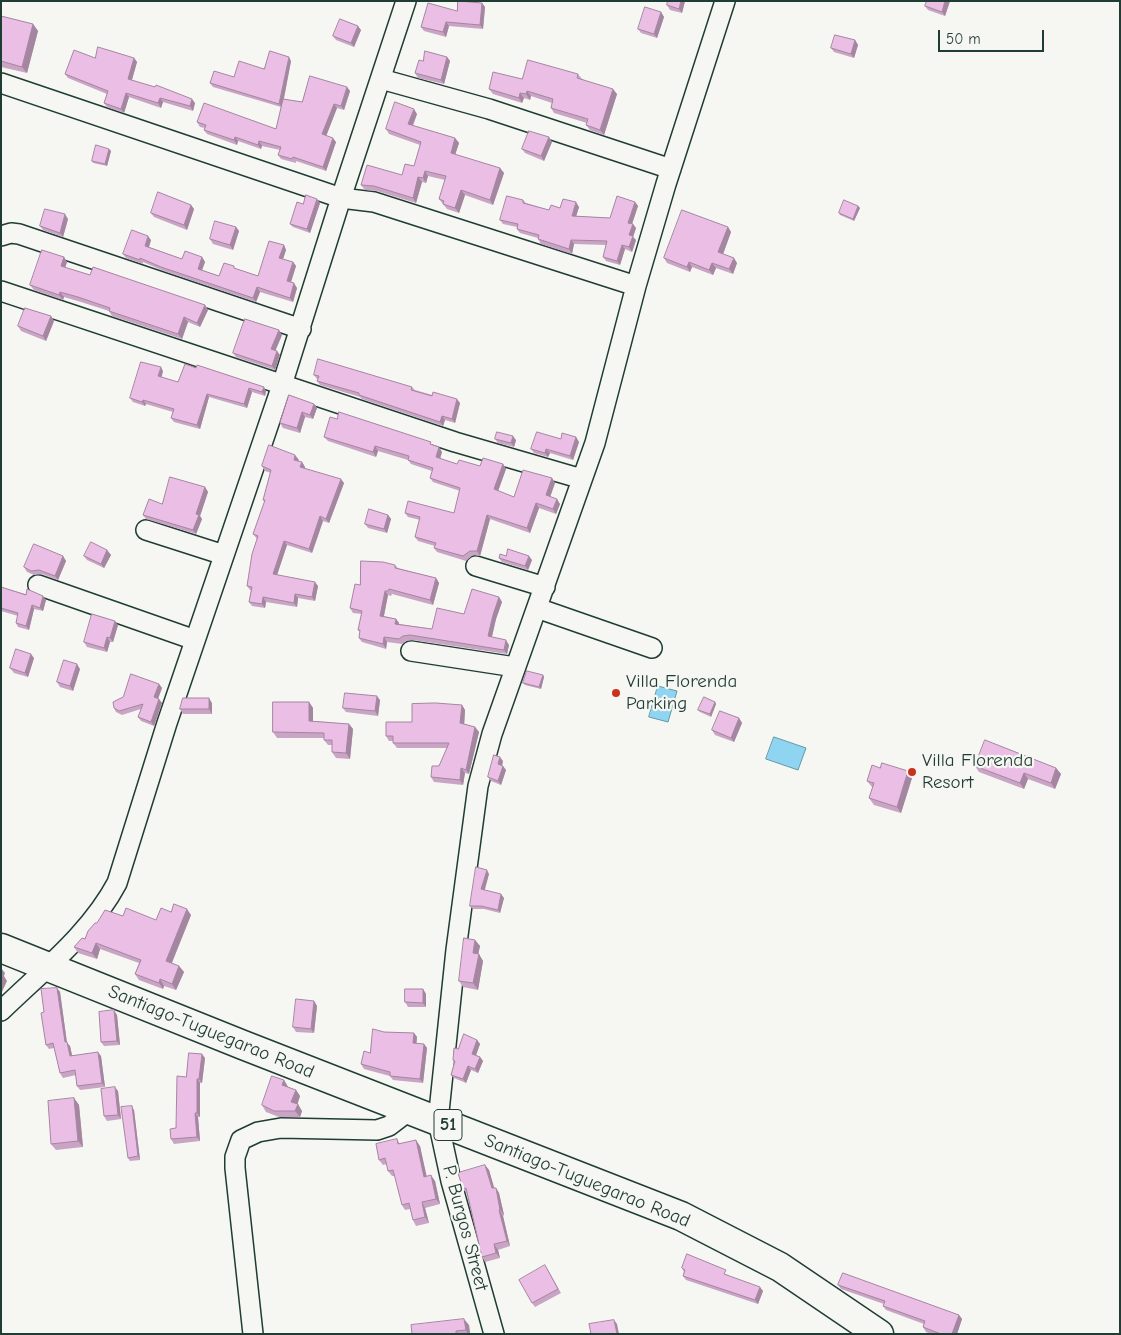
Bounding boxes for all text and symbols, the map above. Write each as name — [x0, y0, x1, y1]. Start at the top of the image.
scale bar — [941, 20, 1047, 52]
text: 50 m — [946, 30, 981, 48]
place label: Villa Florenda Parking — [626, 671, 737, 715]
marker: Villa Florenda Parking — [610, 687, 622, 699]
place label: Villa Florenda Resort — [922, 750, 1033, 794]
marker: Villa Florenda Resort — [906, 766, 918, 778]
street label: Santiago-Tuguegarao Road — [105, 980, 317, 1084]
road number: 51 — [434, 1110, 462, 1140]
street label: Santiago-Tuguegarao Road — [481, 1129, 693, 1233]
street label: P. Burgos Street — [437, 1163, 493, 1293]

